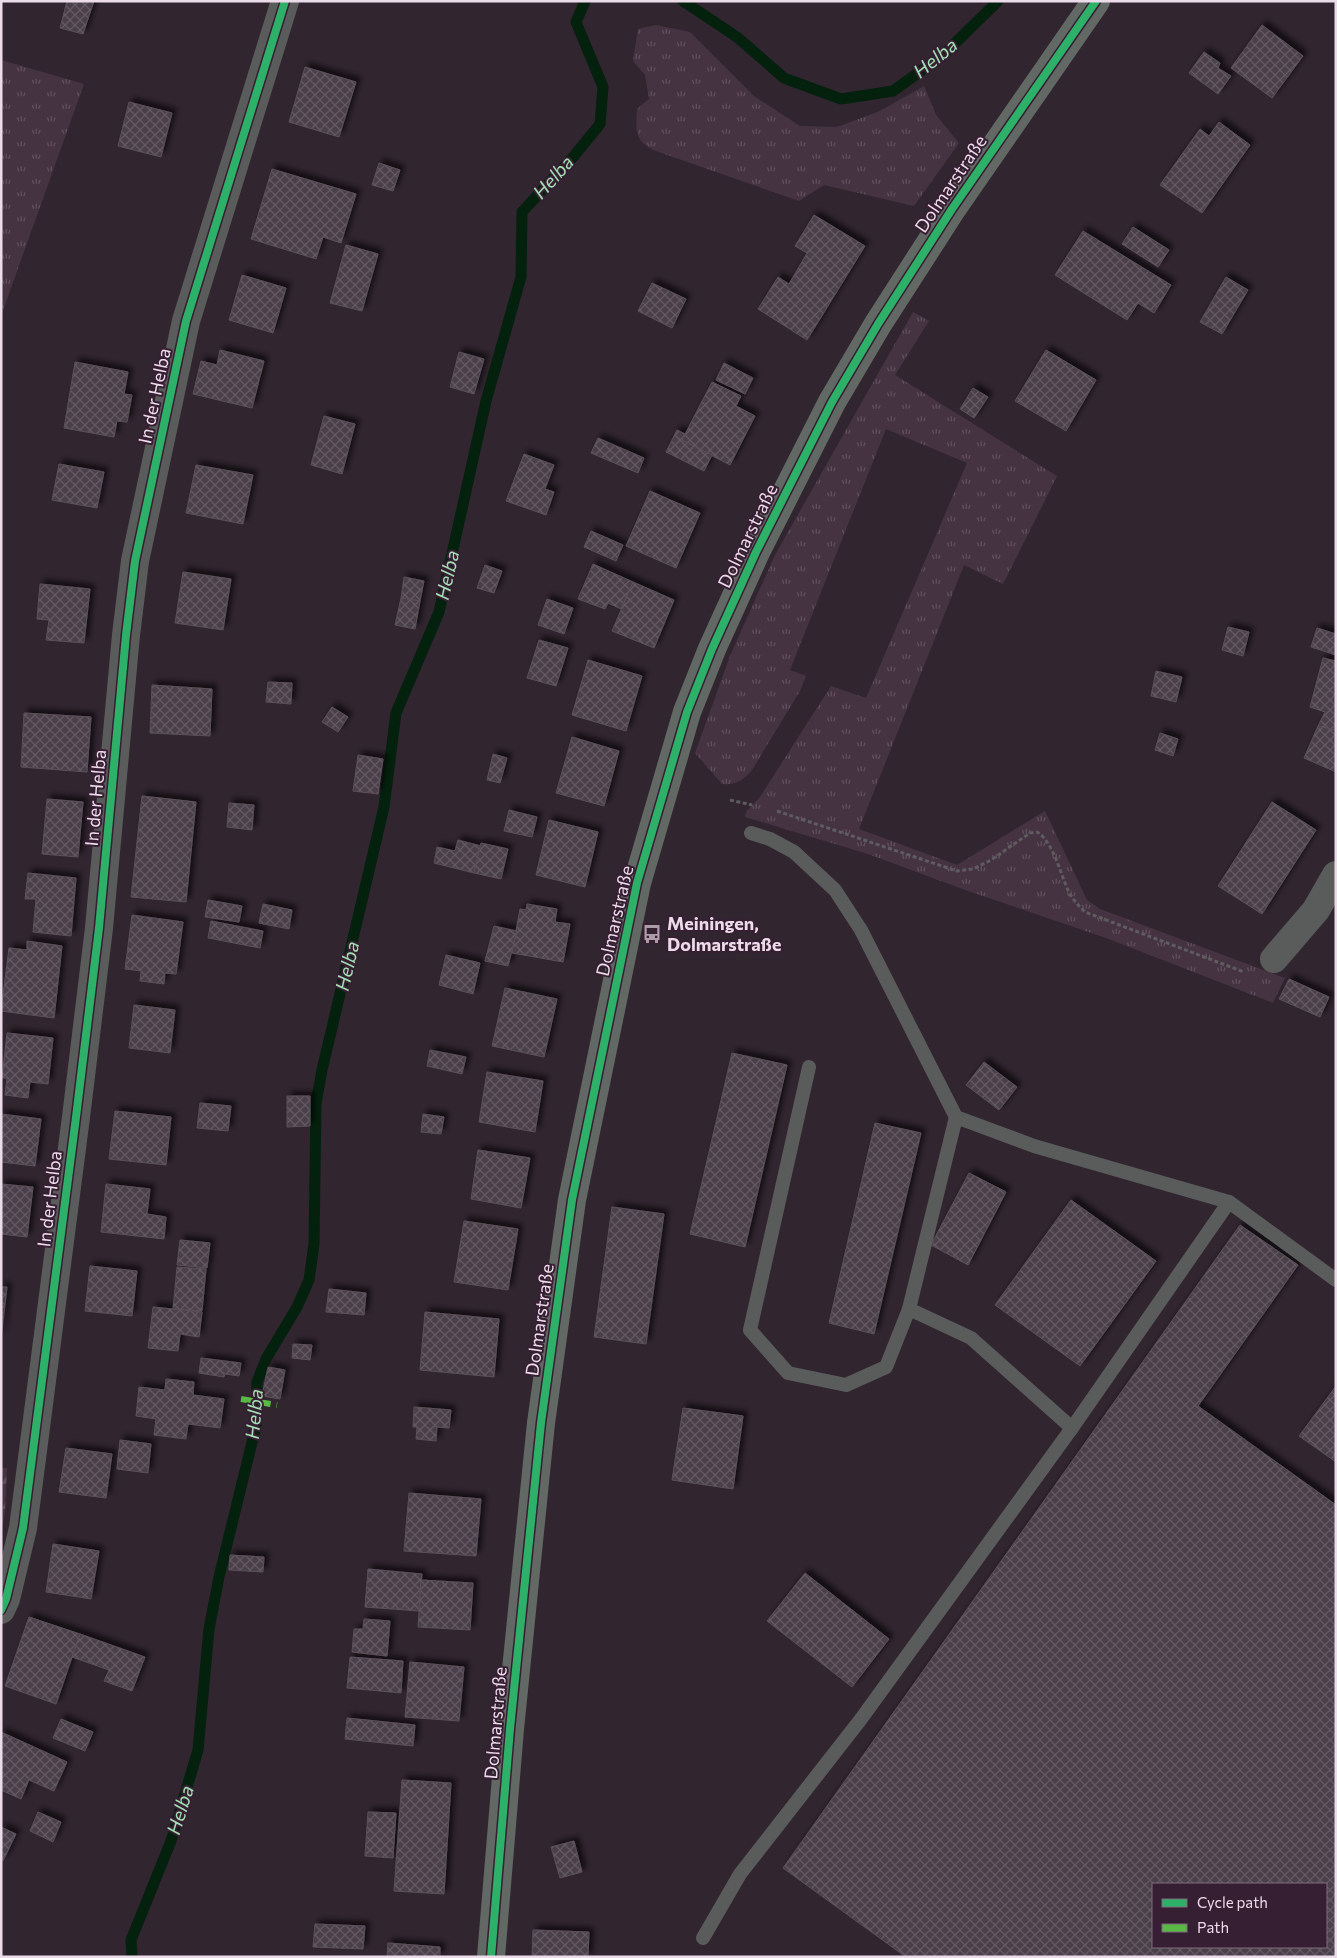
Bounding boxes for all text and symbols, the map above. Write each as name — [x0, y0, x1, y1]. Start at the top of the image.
water label: Helba — [908, 33, 962, 82]
street label: Dolmarstraße — [909, 130, 991, 236]
water label: Helba — [527, 150, 578, 203]
street label: In der Helba — [133, 346, 175, 445]
street label: Dolmarstraße — [712, 480, 782, 591]
water label: Helba — [430, 548, 463, 602]
street label: In der Helba — [80, 749, 110, 847]
street label: Dolmarstraße — [591, 863, 637, 978]
place label: Meiningen, Dolmarstraße — [667, 912, 781, 955]
bus stop icon: Meiningen, Dolmarstraße — [641, 923, 663, 945]
water label: Helba — [330, 939, 363, 993]
street label: In der Helba — [32, 1149, 66, 1248]
street label: Dolmarstraße — [520, 1262, 558, 1377]
water label: Helba — [240, 1388, 267, 1440]
street label: Dolmarstraße — [479, 1666, 511, 1780]
water label: Helba — [161, 1782, 198, 1837]
legend — [1152, 1883, 1327, 1948]
text: Cycle path — [1197, 1893, 1268, 1911]
text: Path — [1197, 1918, 1229, 1936]

